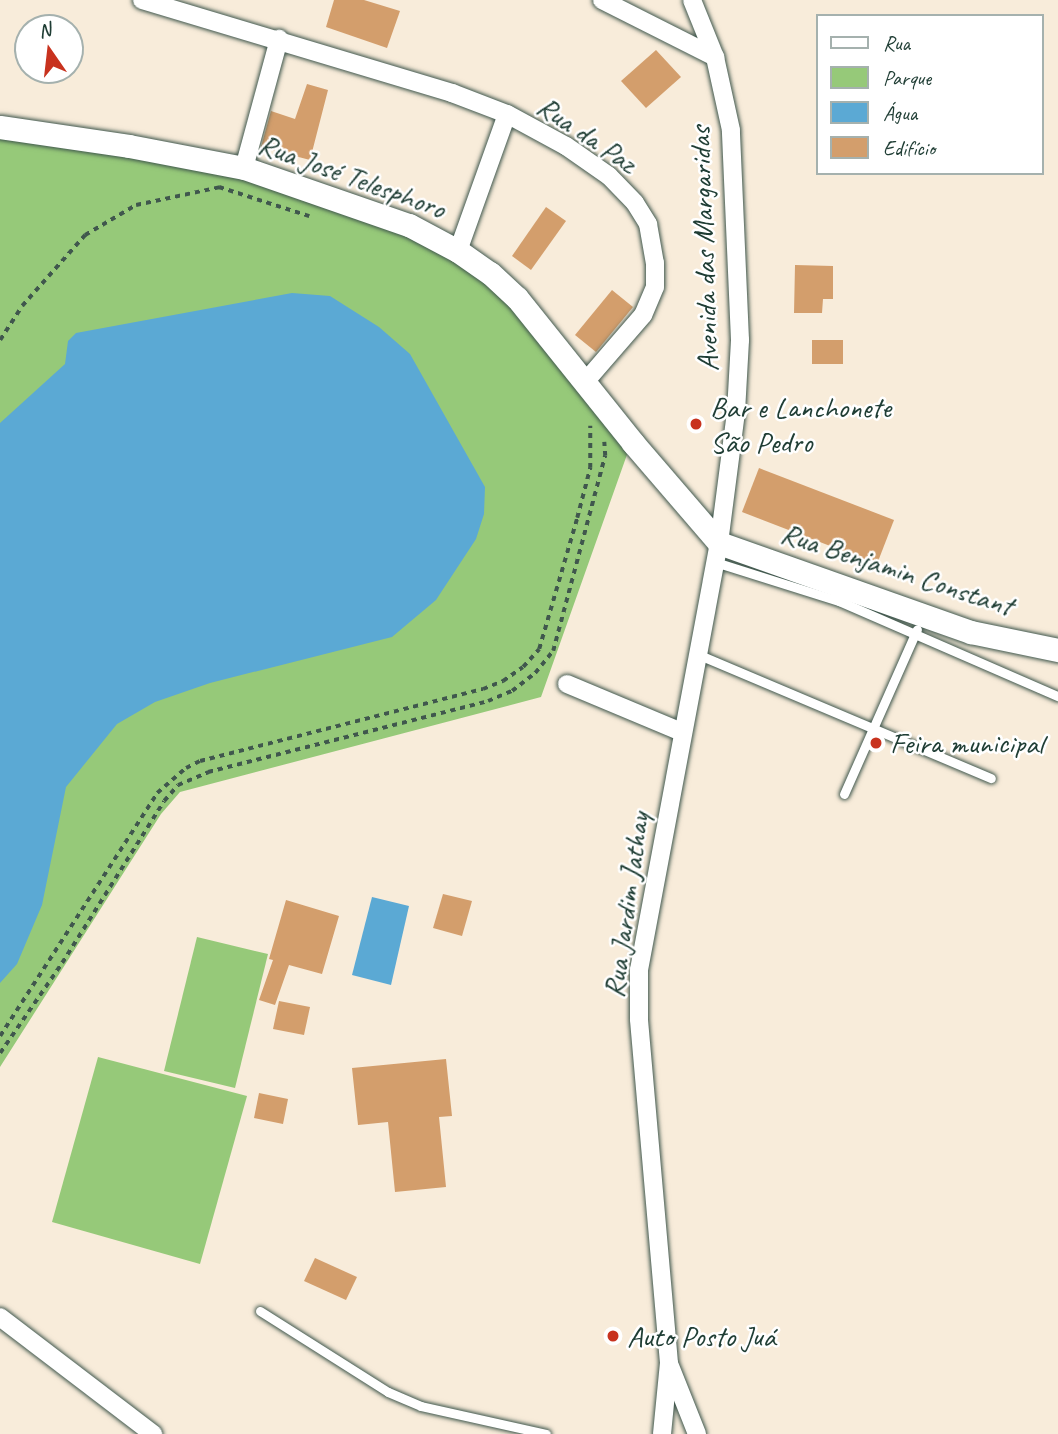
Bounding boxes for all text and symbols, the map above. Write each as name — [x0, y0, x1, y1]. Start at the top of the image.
north arrow — [14, 14, 84, 84]
legend — [816, 14, 1044, 175]
text: N — [36, 17, 53, 44]
text: Rua — [883, 30, 910, 56]
text: Parque — [883, 65, 931, 91]
street label: Rua da Paz — [530, 87, 644, 181]
text: Água — [883, 100, 917, 126]
street label: Avenida das Margaridas — [682, 125, 726, 373]
street label: Rua José Telesphoro — [254, 126, 450, 226]
text: Edifício — [883, 135, 935, 161]
place label: Bar e Lanchonete São Pedro — [710, 389, 891, 460]
marker: Bar e Lanchonete São Pedro — [688, 416, 704, 432]
street label: Rua Benjamin Constant — [777, 515, 1017, 623]
place label: Feira municipal — [890, 725, 1042, 761]
marker: Feira municipal — [868, 735, 884, 751]
street label: Rua Jardim Jathay — [595, 810, 657, 1000]
place label: Auto Posto Juá — [627, 1318, 775, 1354]
marker: Auto Posto Juá — [605, 1328, 621, 1344]

